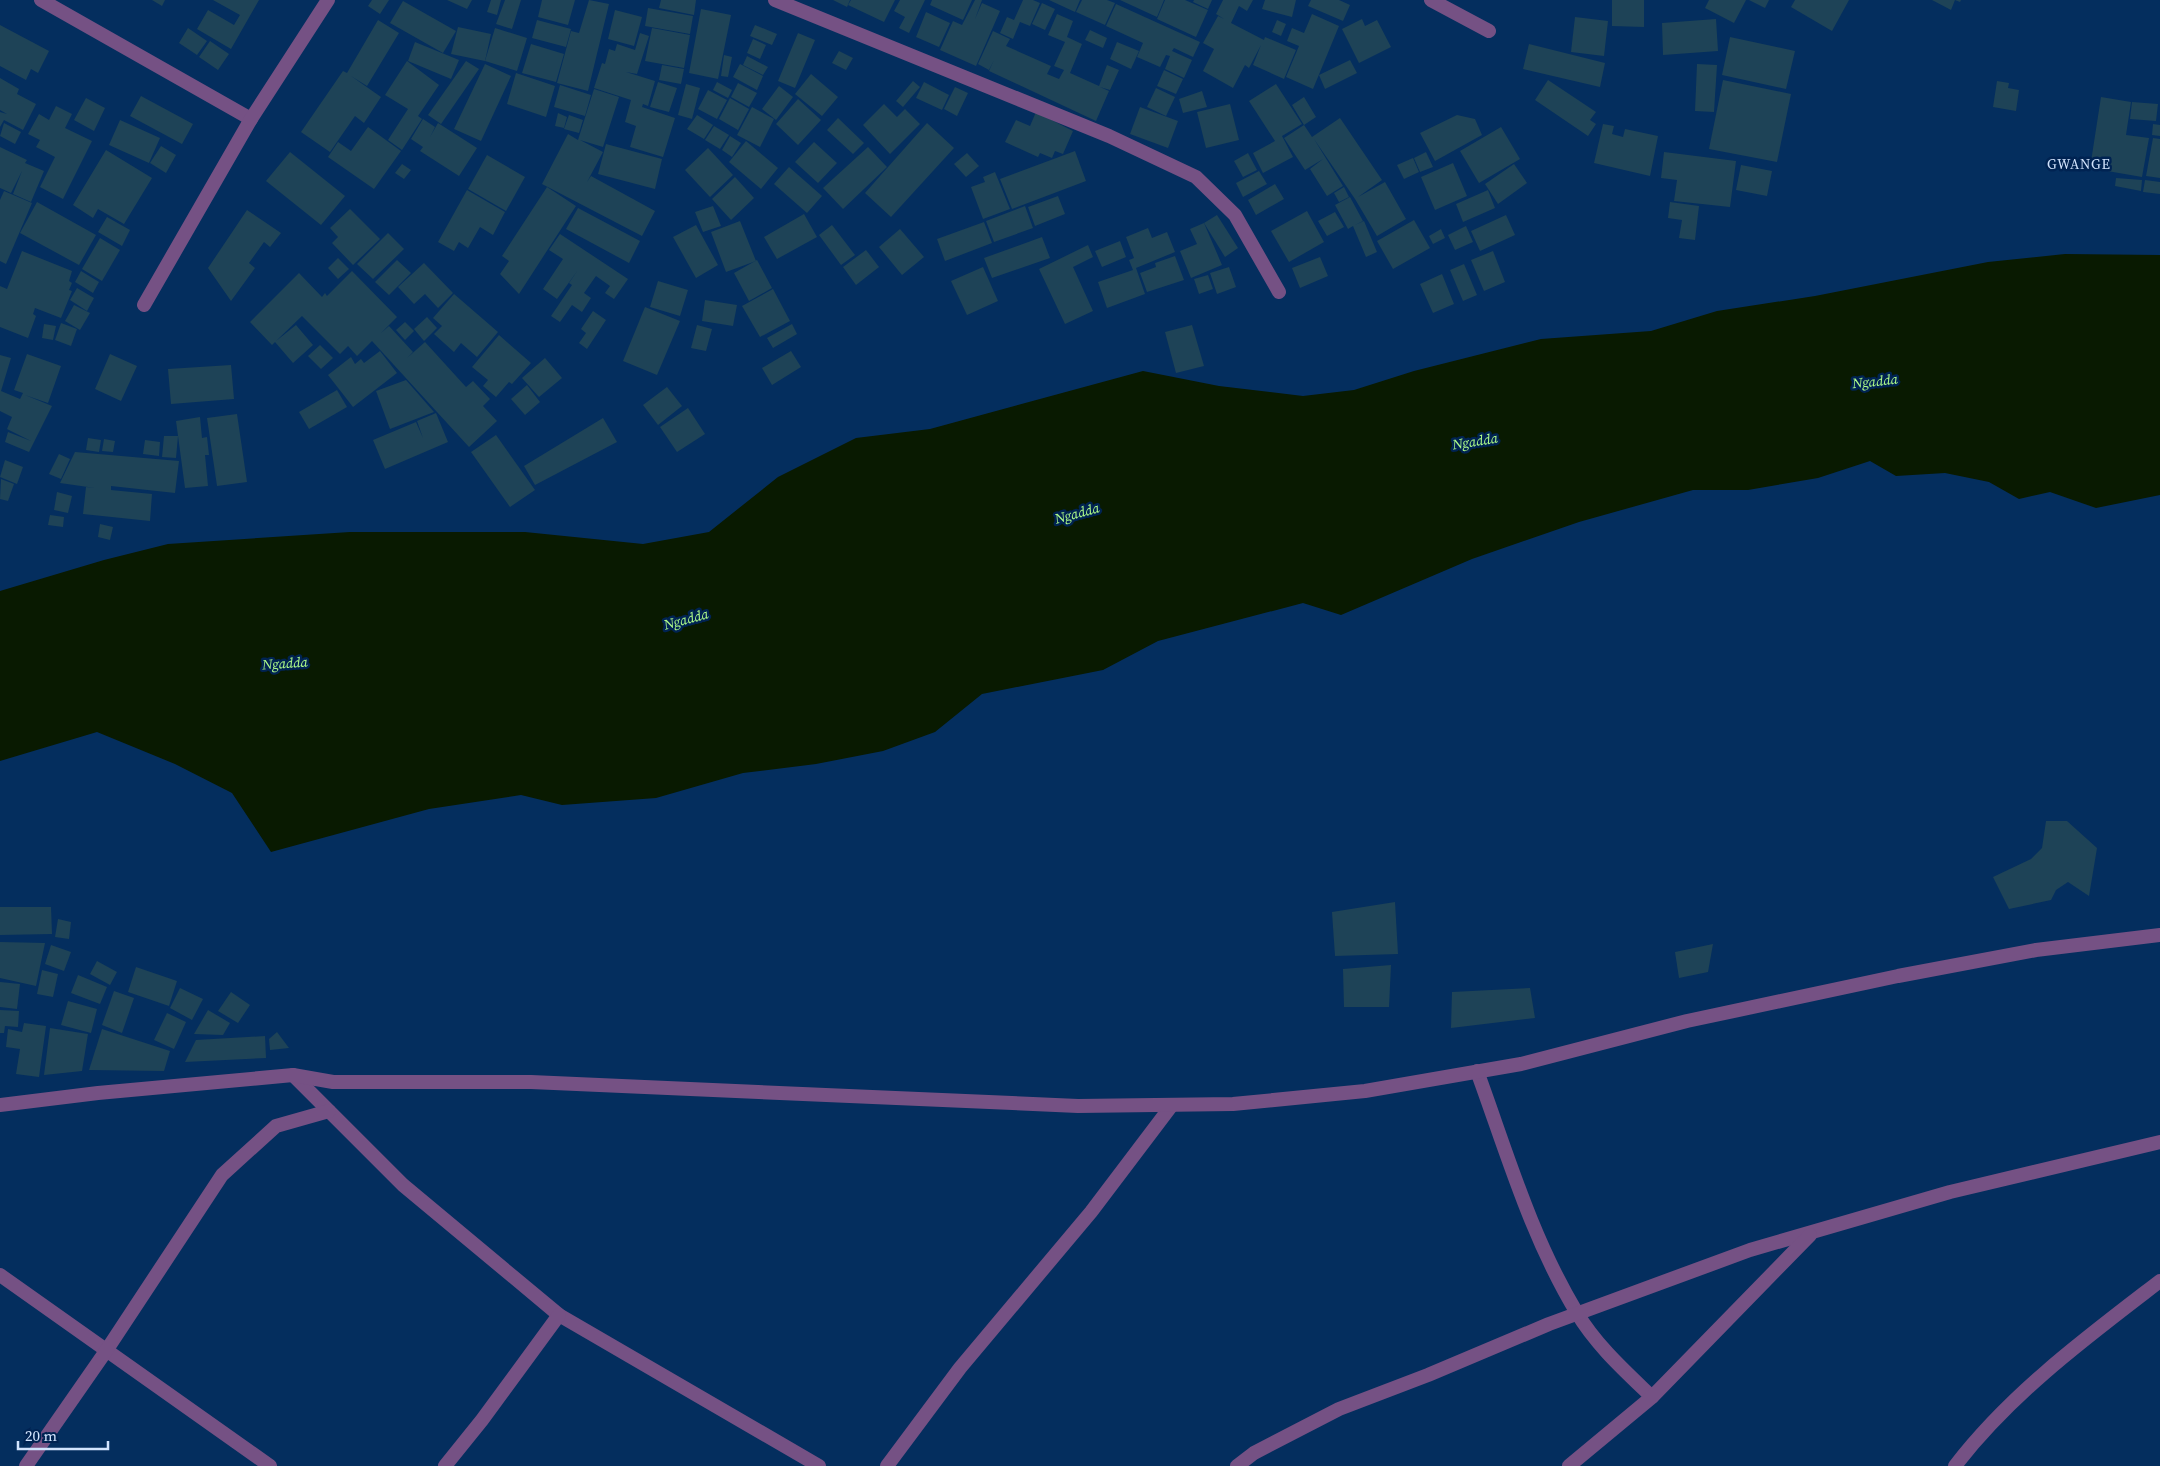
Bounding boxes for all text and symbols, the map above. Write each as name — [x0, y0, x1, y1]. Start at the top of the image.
district label: GWANGE — [2047, 154, 2111, 174]
water label: Ngadda — [1850, 369, 1899, 393]
water label: Ngadda — [1450, 427, 1500, 455]
water label: Ngadda — [1051, 497, 1102, 529]
water label: Ngadda — [660, 603, 711, 635]
water label: Ngadda — [261, 651, 309, 675]
scale bar — [18, 1418, 108, 1450]
text: 20 m — [25, 1425, 57, 1446]

